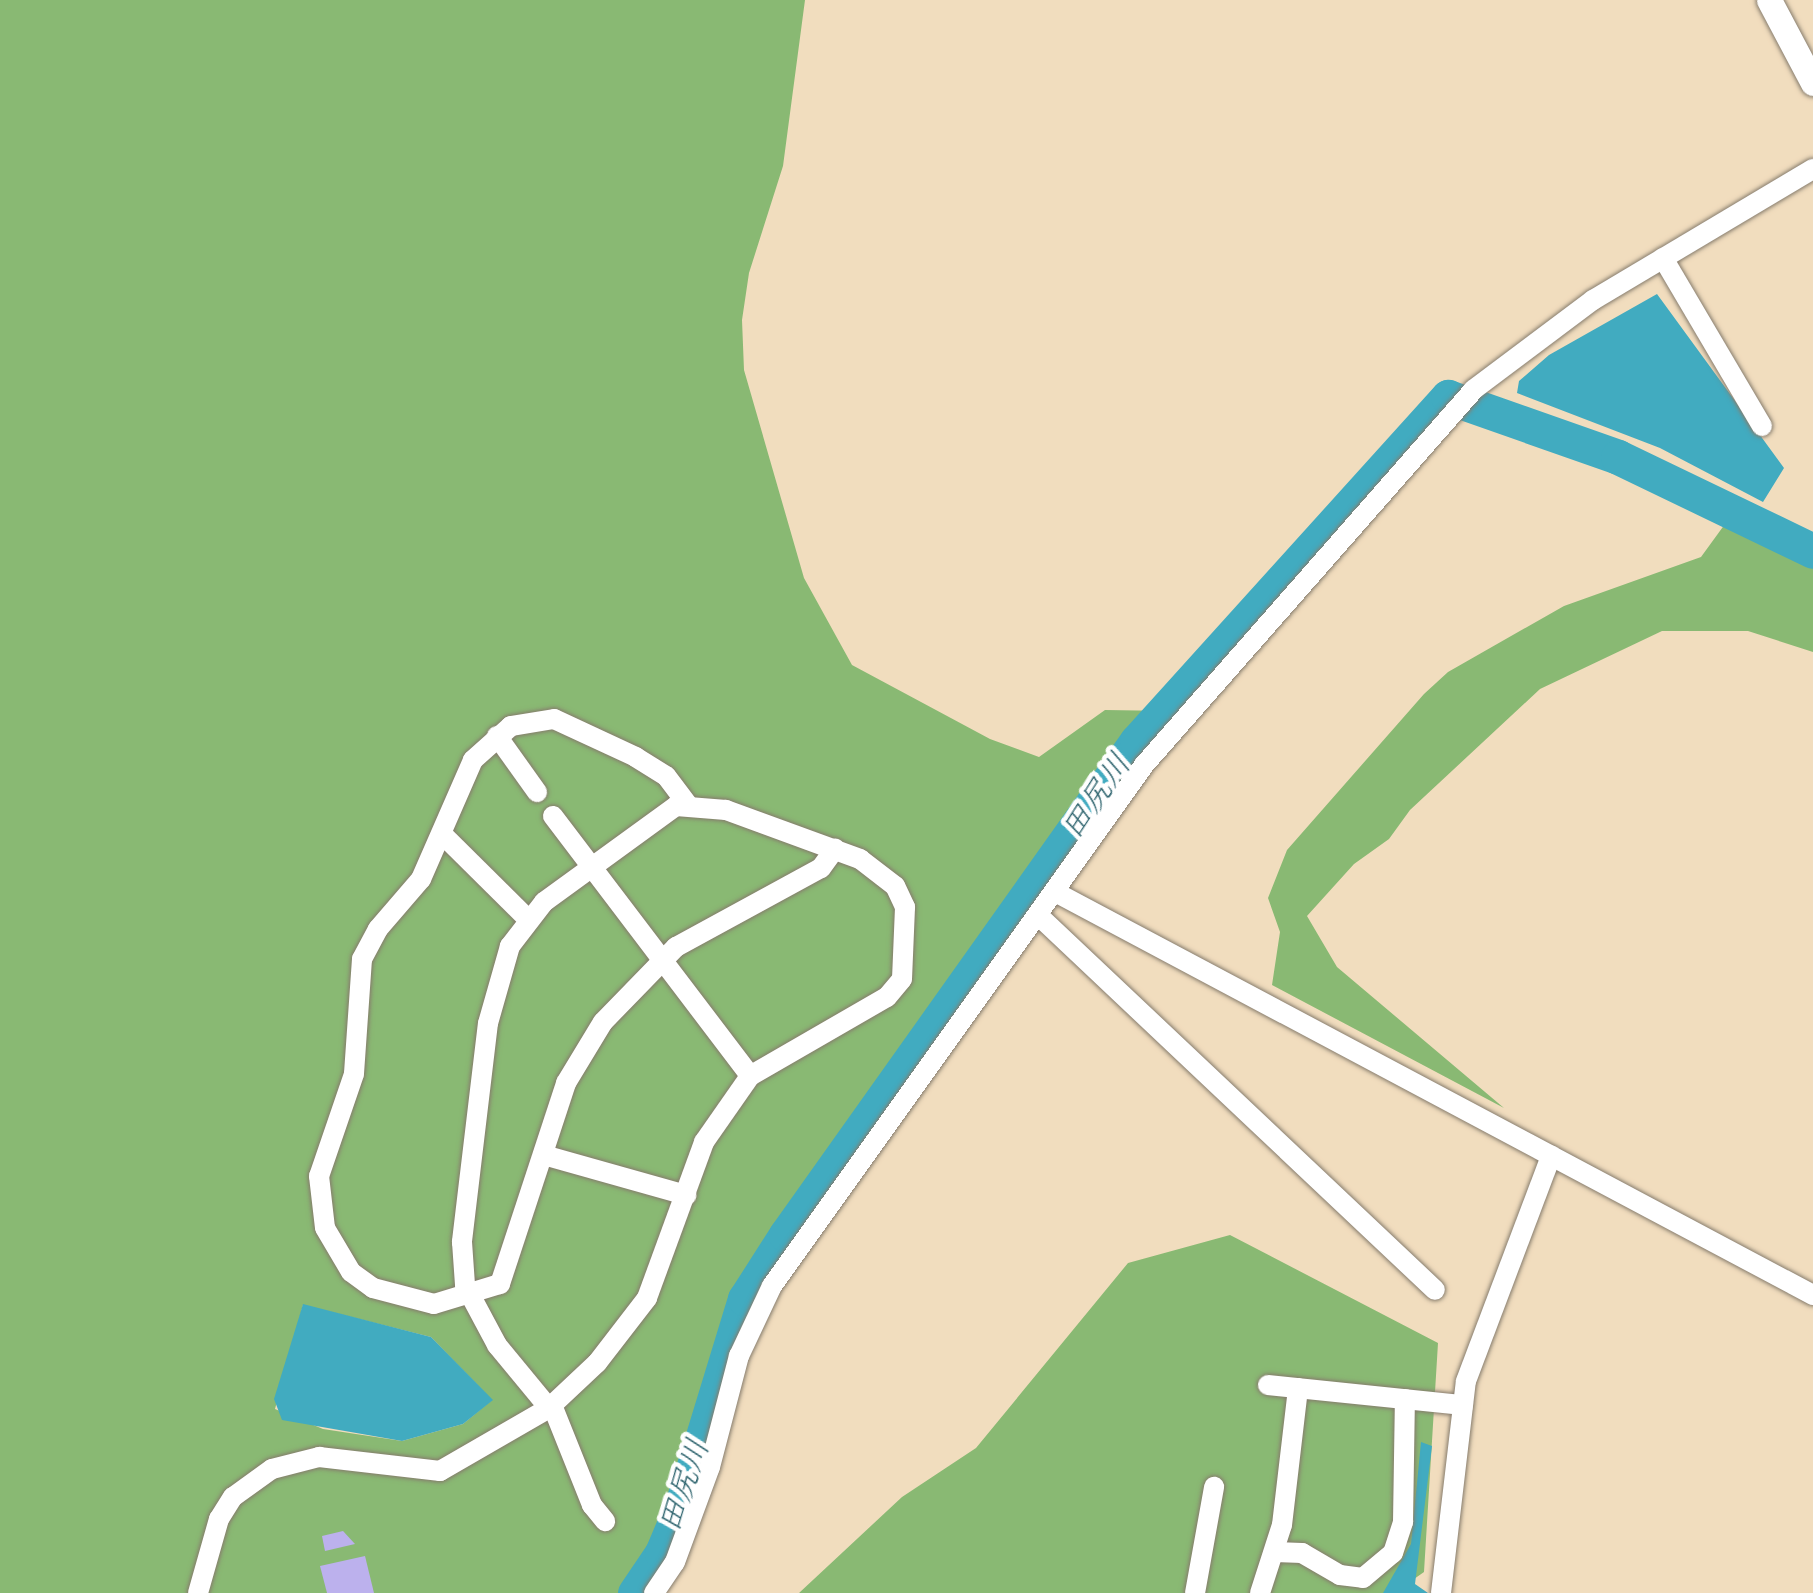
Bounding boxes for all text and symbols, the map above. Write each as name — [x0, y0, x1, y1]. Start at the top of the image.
water label: 田尻川 — [1054, 747, 1140, 847]
water label: 田尻川 — [651, 1434, 719, 1538]

